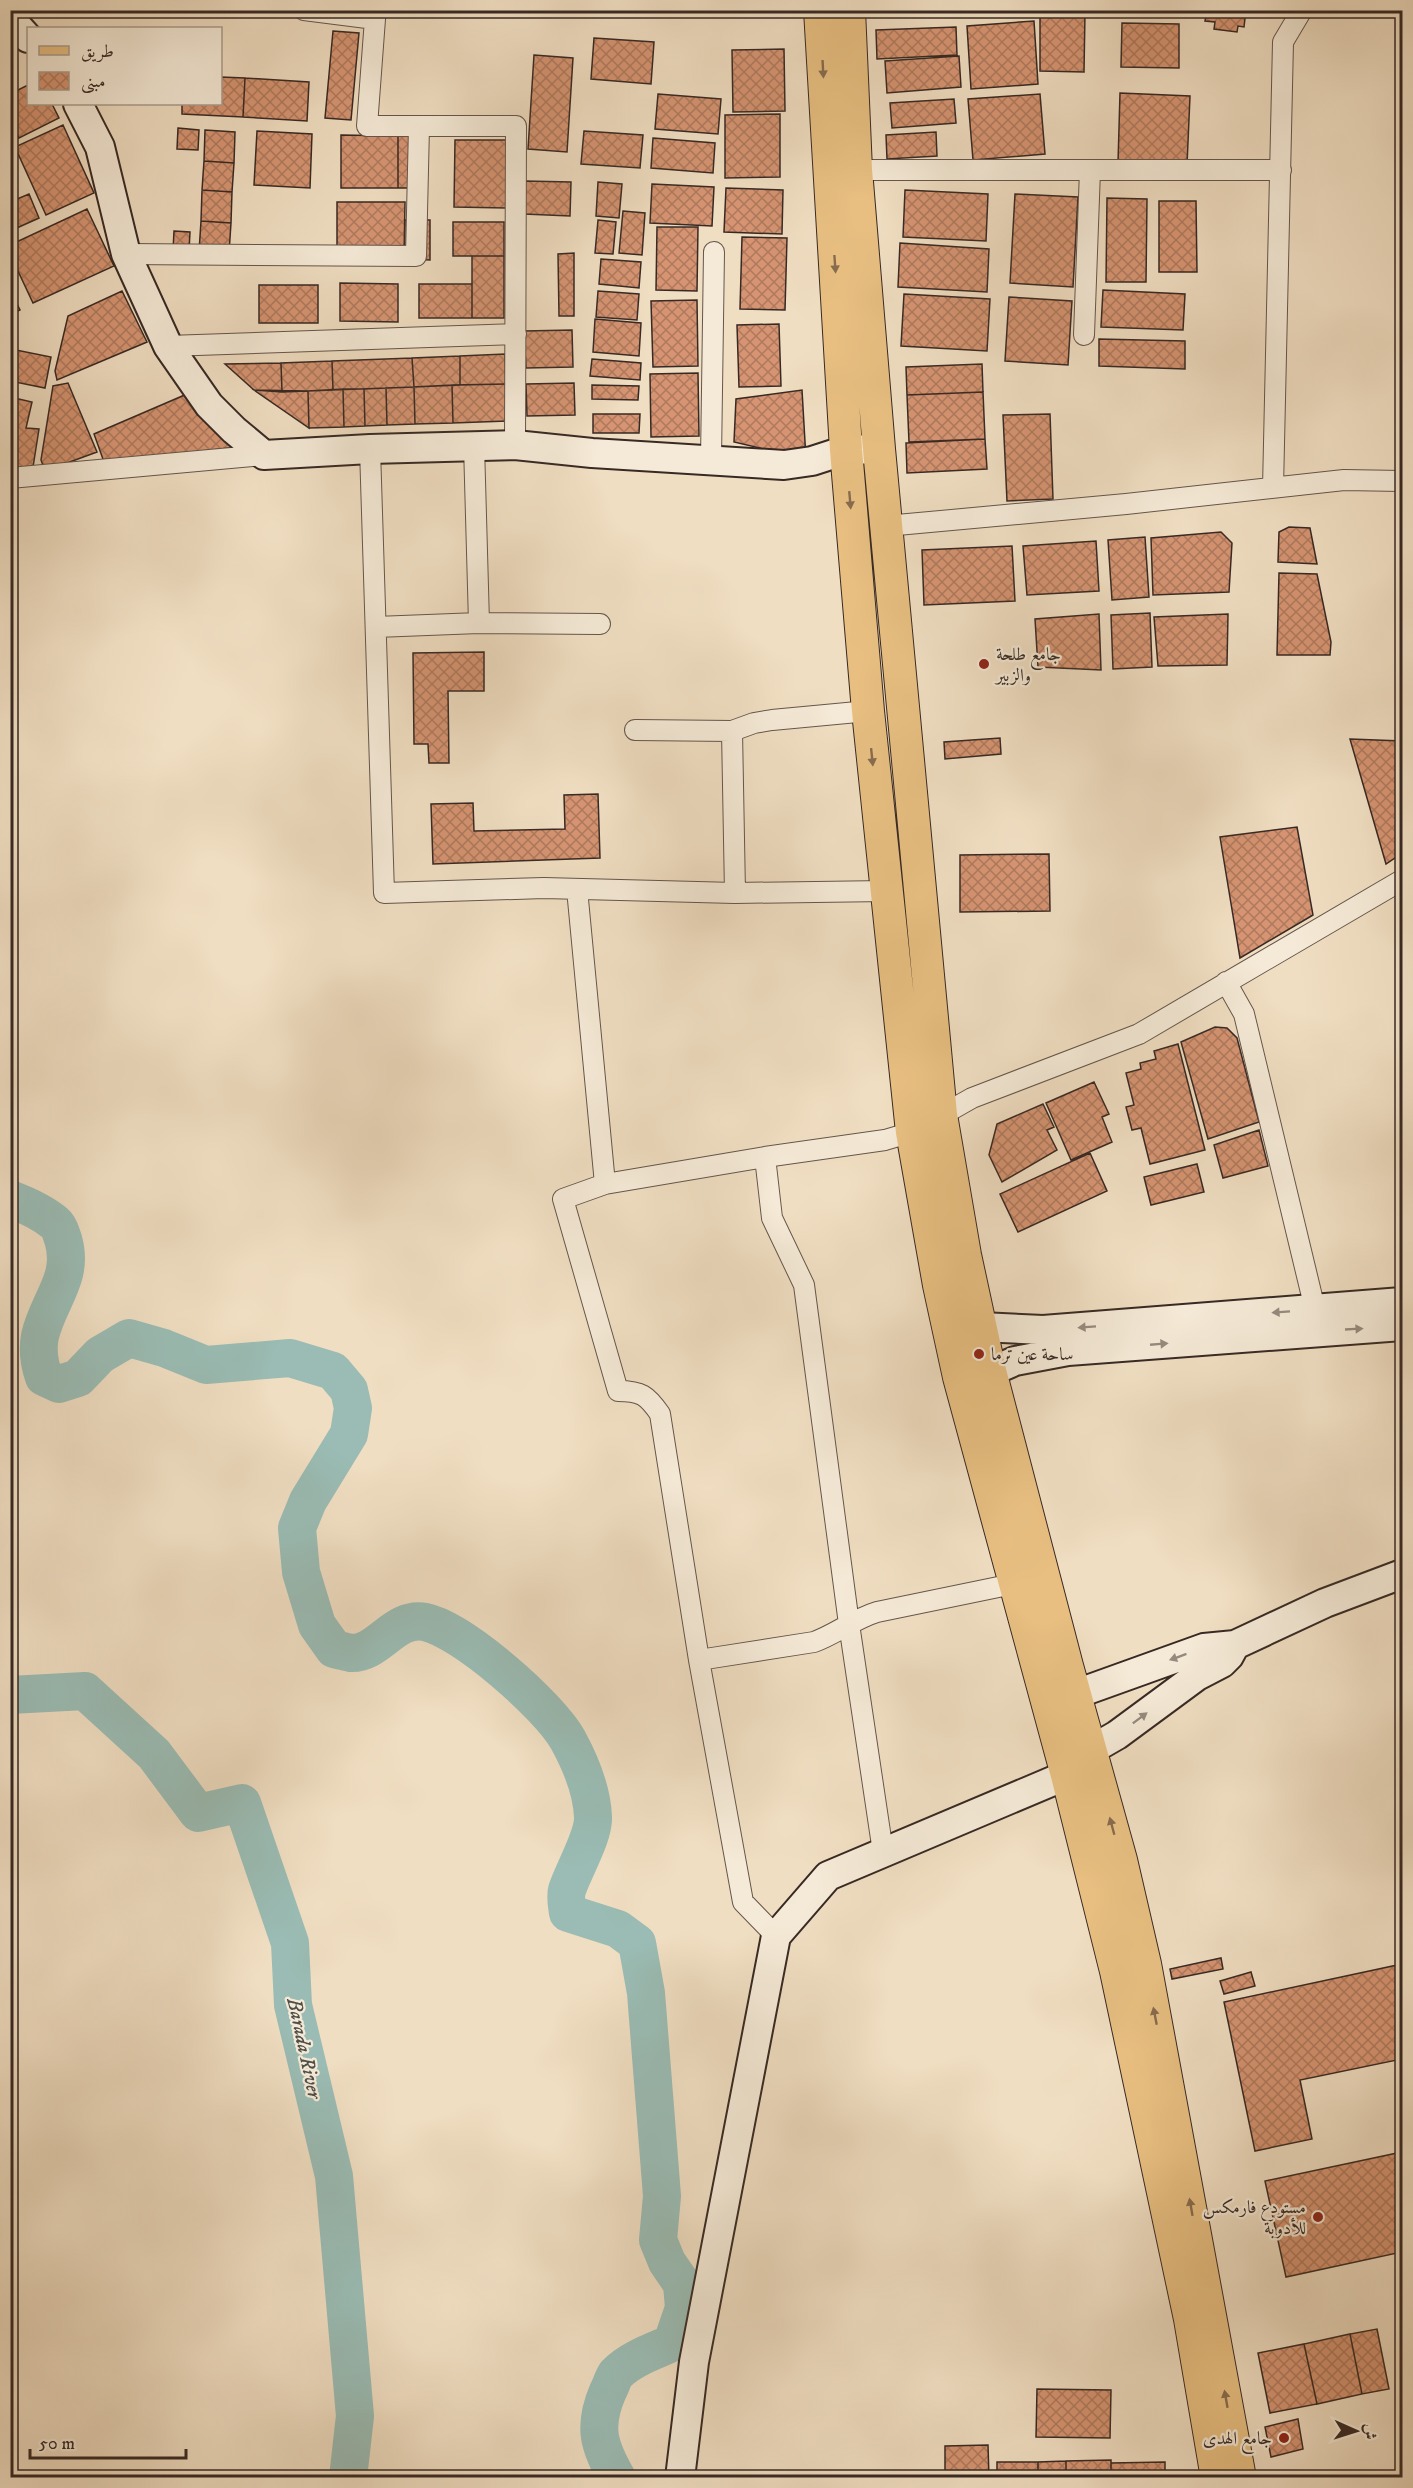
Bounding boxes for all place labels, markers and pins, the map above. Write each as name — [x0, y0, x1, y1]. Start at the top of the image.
place label: جامع طلحة والزبير — [994, 644, 1061, 687]
marker: جامع طلحة والزبير — [977, 657, 991, 671]
place label: ساحة عين ترما — [991, 1344, 1074, 1366]
marker: ساحة عين ترما — [972, 1347, 986, 1361]
place label: مستودع فارمكس للأدوبة — [1203, 2197, 1306, 2240]
marker: مستودع فارمكس للأدوبة — [1311, 2210, 1325, 2224]
place label: جامع الهدى — [1203, 2428, 1272, 2454]
marker: جامع الهدى — [1277, 2431, 1291, 2445]

